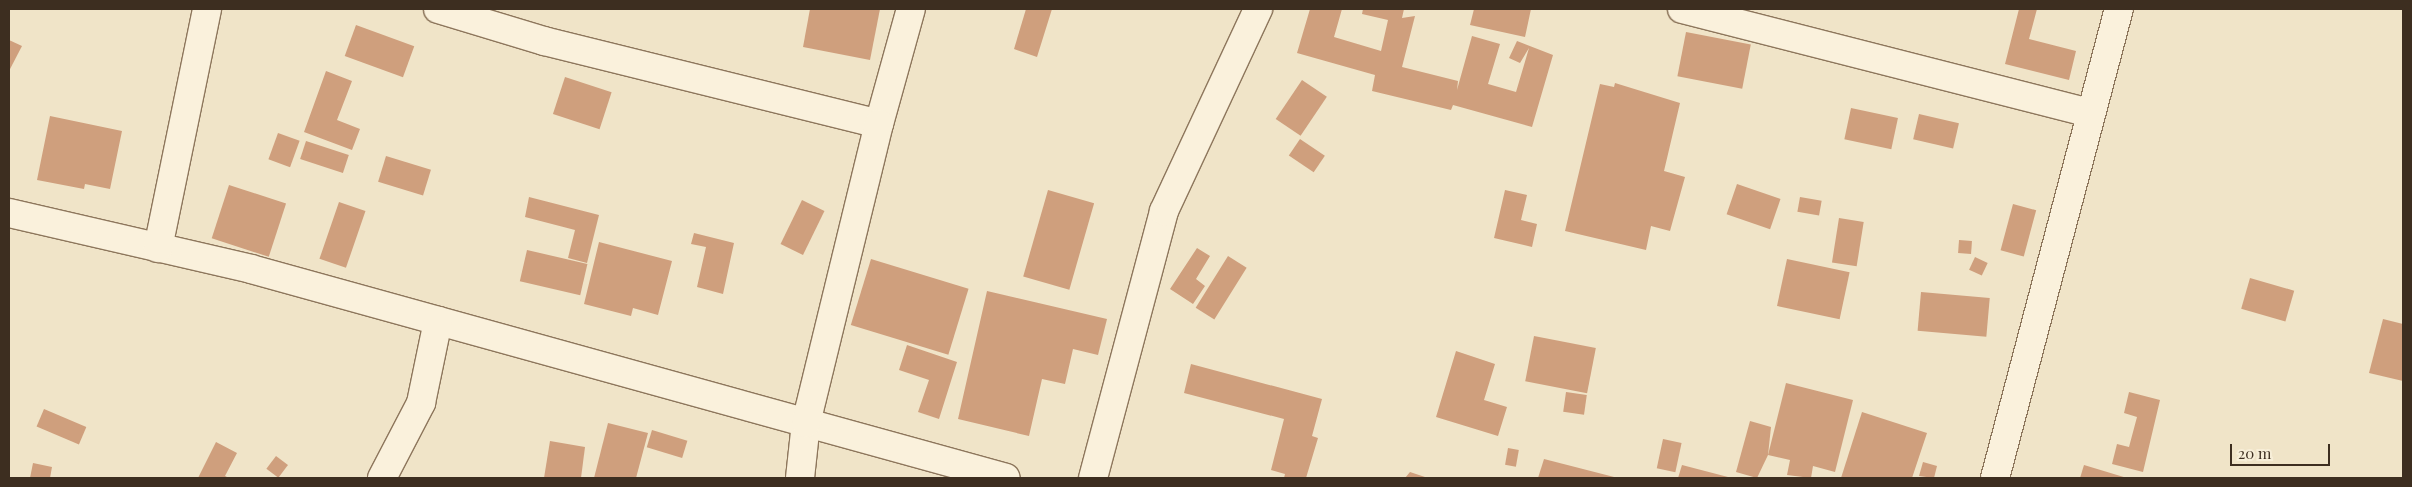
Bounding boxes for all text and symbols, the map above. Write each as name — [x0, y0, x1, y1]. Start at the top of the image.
scale bar — [2232, 434, 2332, 466]
text: 20 m — [2238, 443, 2271, 463]

